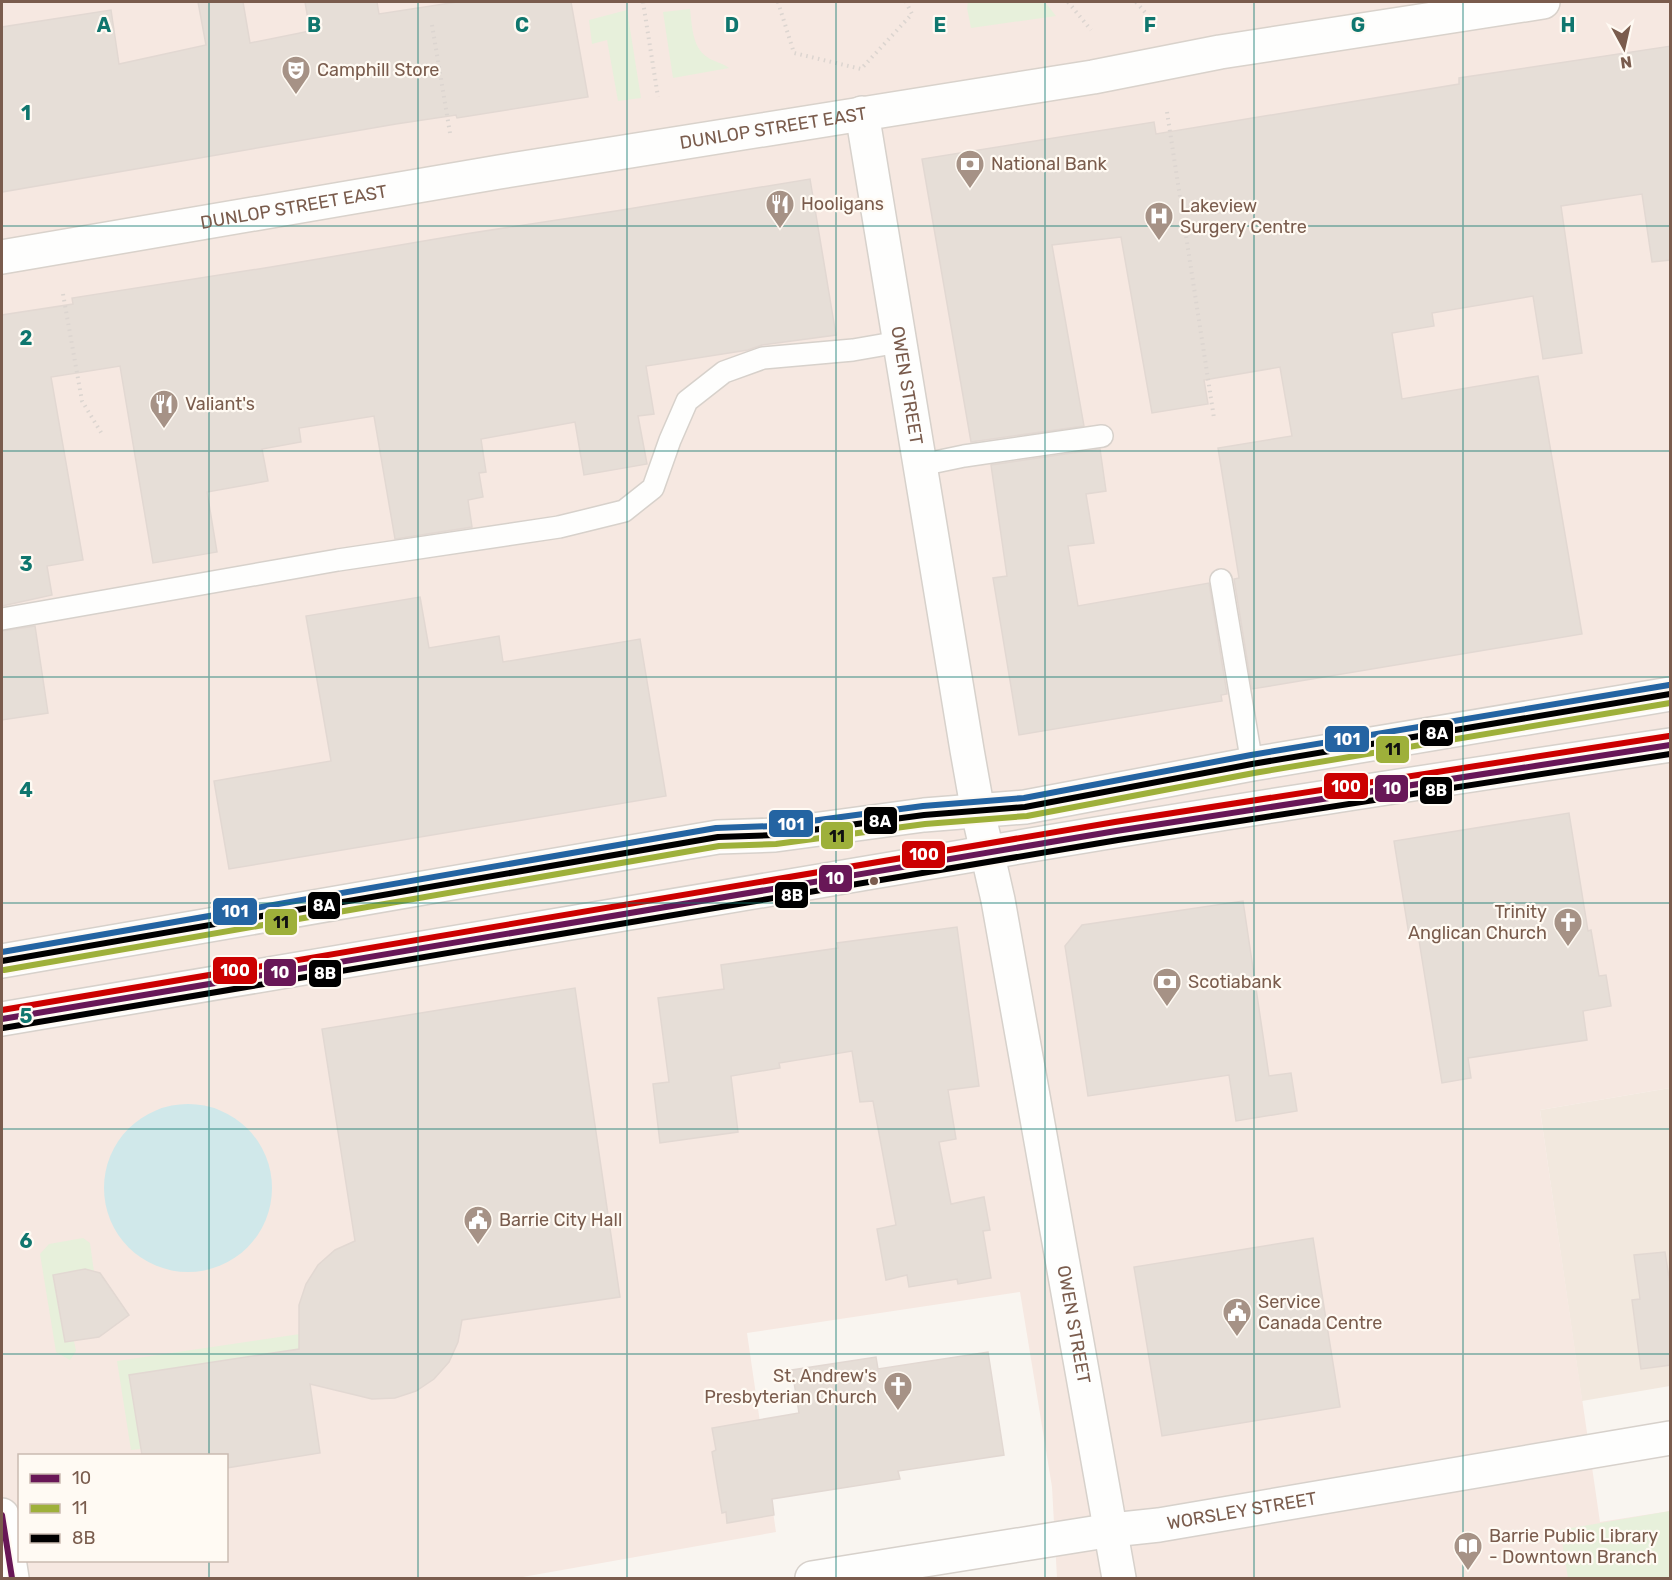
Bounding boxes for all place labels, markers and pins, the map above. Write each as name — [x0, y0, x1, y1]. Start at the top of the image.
theatre icon: Camphill Store — [280, 54, 312, 96]
place label: Camphill Store — [317, 59, 439, 81]
bank icon: National Bank — [954, 148, 986, 190]
place label: National Bank — [991, 153, 1108, 175]
restaurant icon: Hooligans — [764, 188, 796, 230]
place label: Hooligans — [801, 193, 884, 215]
place label: Lakeview Surgery Centre — [1180, 195, 1307, 238]
hospital icon: Lakeview Surgery Centre — [1143, 200, 1175, 242]
restaurant icon: Valiant's — [148, 388, 180, 430]
place label: Valiant's — [185, 393, 255, 415]
unlabelled marker — [868, 875, 880, 887]
place label: Trinity Anglican Church — [1408, 901, 1547, 944]
church icon: Trinity Anglican Church — [1552, 906, 1584, 948]
bank icon: Scotiabank — [1151, 966, 1183, 1008]
place label: Scotiabank — [1188, 971, 1282, 993]
public building icon: Barrie City Hall — [462, 1204, 494, 1246]
place label: Barrie City Hall — [499, 1209, 622, 1231]
place label: Service Canada Centre — [1258, 1291, 1382, 1334]
public building icon: Service Canada Centre — [1221, 1296, 1253, 1338]
place label: St. Andrew's Presbyterian Church — [704, 1365, 877, 1408]
church icon: St. Andrew's Presbyterian Church — [882, 1370, 914, 1412]
place label: Barrie Public Library - Downtown Branch — [1489, 1525, 1658, 1568]
library icon: Barrie Public Library - Downtown Branch — [1452, 1530, 1484, 1572]

